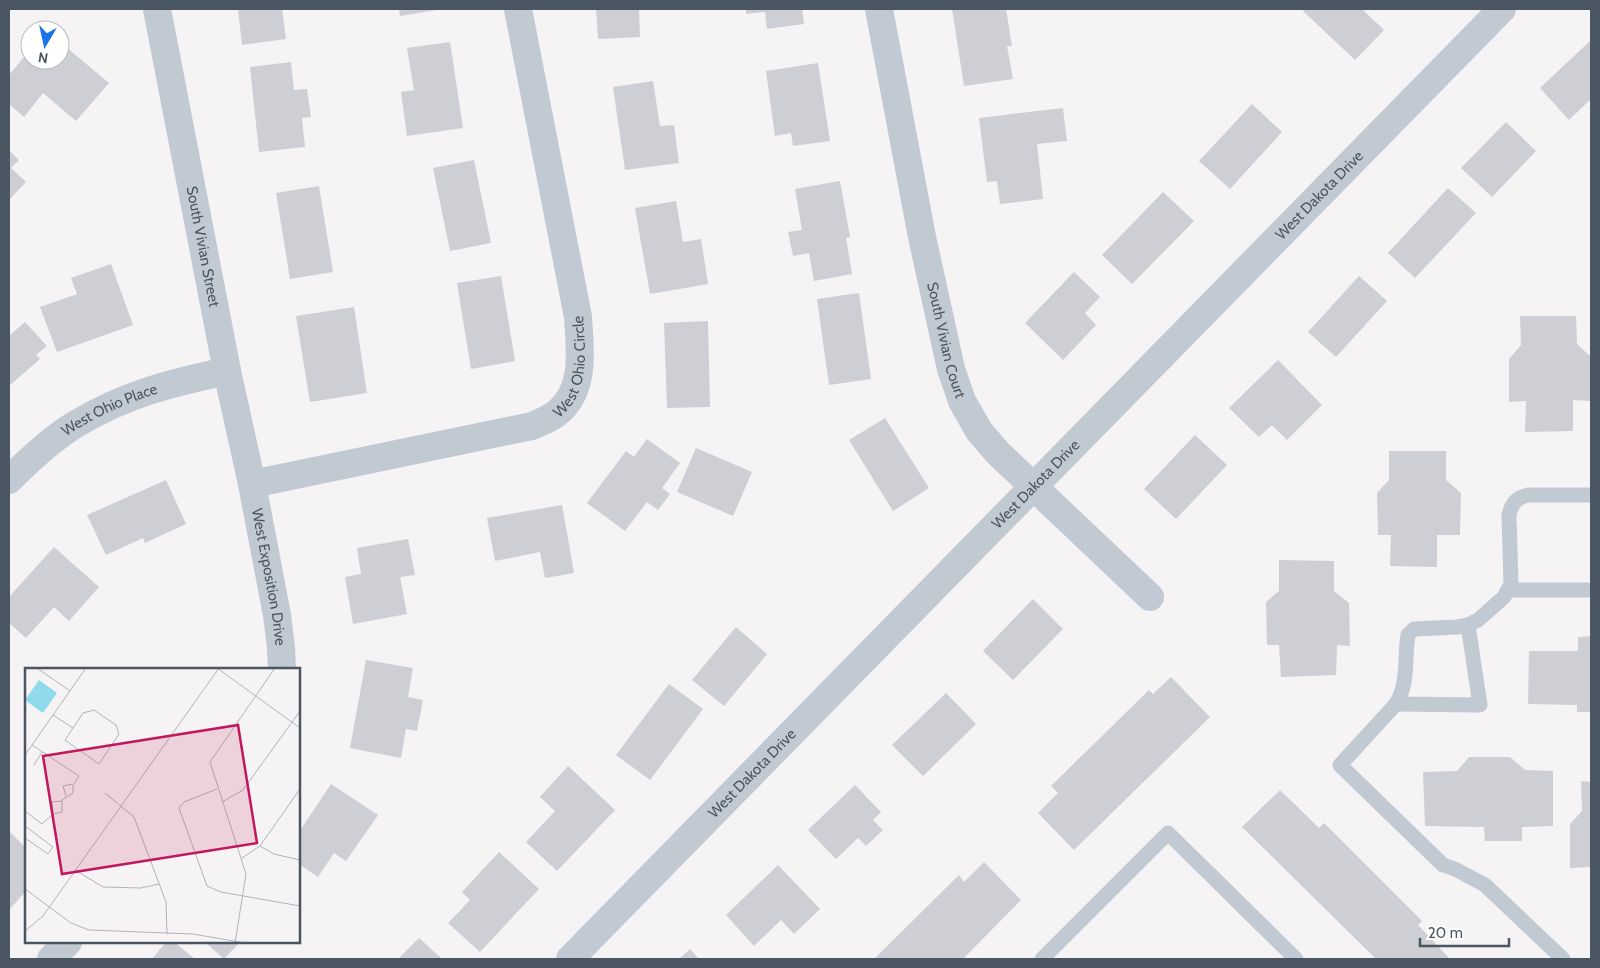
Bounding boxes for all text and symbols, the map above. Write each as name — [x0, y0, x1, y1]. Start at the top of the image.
north arrow — [20, 20, 70, 70]
text: N — [37, 48, 49, 68]
street label: West Dakota Drive — [1272, 147, 1367, 244]
street label: South Vivian Street — [182, 185, 223, 308]
street label: South Vivian Court — [923, 280, 969, 401]
street label: West Ohio Circle — [549, 315, 589, 421]
street label: West Ohio Place — [58, 380, 160, 440]
street label: West Dakota Drive — [988, 436, 1084, 533]
street label: West Exposition Drive — [248, 507, 290, 647]
inset map — [25, 668, 300, 943]
street label: West Dakota Drive — [704, 725, 800, 822]
scale bar — [1420, 916, 1509, 948]
text: 20 m — [1428, 924, 1463, 942]

